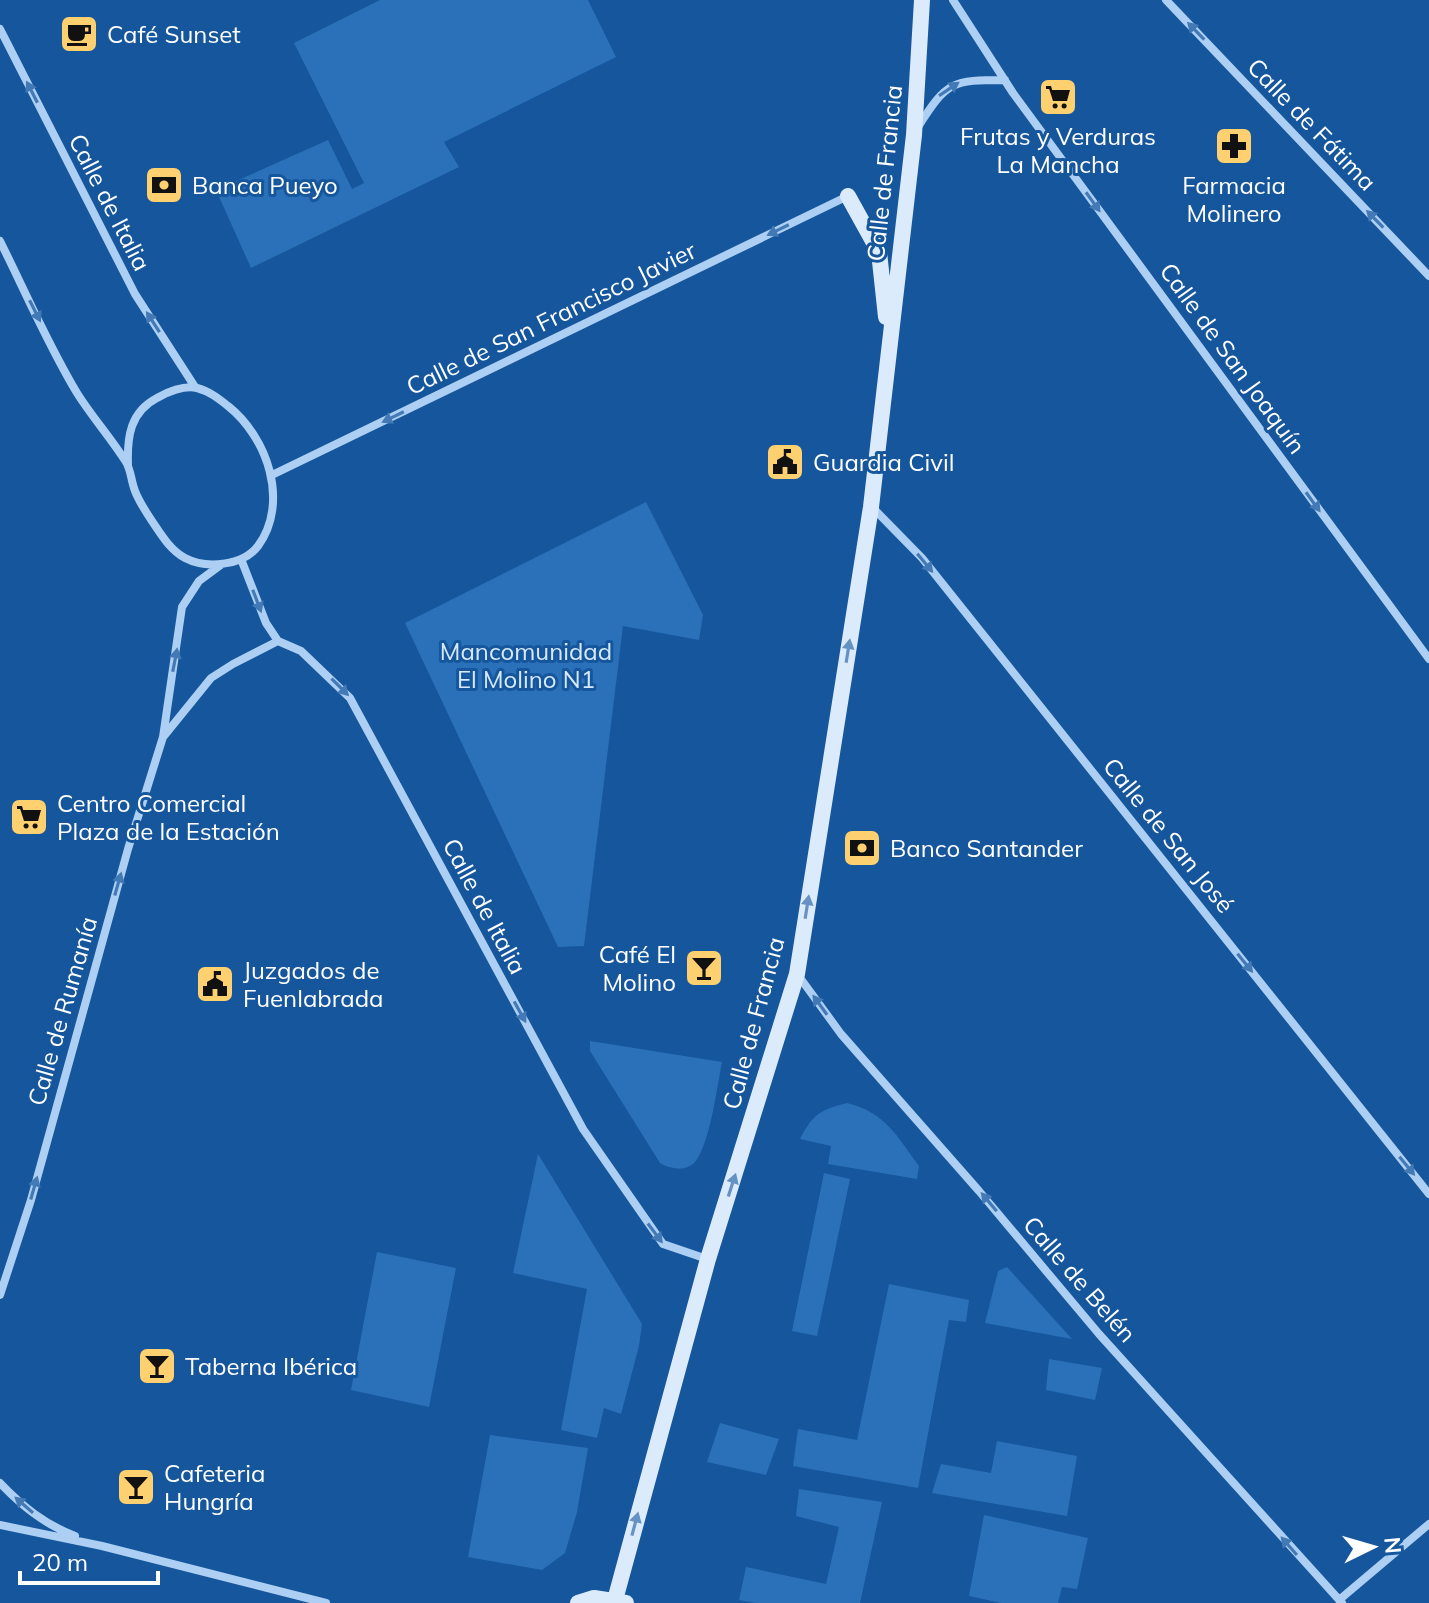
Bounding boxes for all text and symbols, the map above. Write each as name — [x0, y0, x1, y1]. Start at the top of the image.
cafe icon: Café Sunset — [58, 13, 100, 55]
place label: Café Sunset — [107, 19, 241, 49]
one-way arrow — [1187, 22, 1205, 41]
street label: Calle de Fátima — [1241, 52, 1383, 196]
supermarket icon: Frutas y Verduras La Mancha — [1037, 76, 1079, 118]
one-way arrow — [25, 80, 39, 103]
one-way arrow — [938, 82, 959, 97]
street label: Calle de Francia — [860, 83, 908, 263]
place label: Frutas y Verduras La Mancha — [960, 121, 1156, 179]
pharmacy icon: Farmacia Molinero — [1213, 125, 1255, 167]
street label: Calle de Italia — [63, 128, 157, 276]
bank icon: Banca Pueyo — [143, 164, 185, 206]
place label: Banca Pueyo — [192, 170, 338, 200]
place label: Farmacia Molinero — [1182, 170, 1286, 228]
one-way arrow — [1085, 191, 1101, 213]
one-way arrow — [1366, 210, 1385, 229]
one-way arrow — [766, 224, 789, 237]
street label: Calle de San Francisco Javier — [401, 235, 701, 401]
street label: Calle de San Joaquín — [1154, 257, 1312, 459]
one-way arrow — [29, 299, 42, 322]
one-way arrow — [145, 311, 160, 332]
one-way arrow — [381, 410, 404, 424]
public building icon: Guardia Civil — [764, 441, 806, 483]
place label: Guardia Civil — [813, 447, 954, 477]
one-way arrow — [1305, 491, 1321, 512]
one-way arrow — [916, 553, 933, 573]
one-way arrow — [251, 589, 264, 613]
park label: Mancomunidad El Molino N1 — [440, 636, 612, 694]
one-way arrow — [842, 638, 855, 663]
one-way arrow — [169, 647, 181, 672]
one-way arrow — [330, 677, 348, 696]
street label: Calle de San José — [1097, 751, 1241, 919]
place label: Centro Comercial Plaza de la Estación — [57, 788, 280, 846]
supermarket icon: Centro Comercial Plaza de la Estación — [8, 796, 50, 838]
bank icon: Banco Santander — [841, 827, 883, 869]
street label: Calle de Italia — [437, 833, 533, 979]
place label: Banco Santander — [890, 833, 1083, 863]
one-way arrow — [113, 871, 125, 896]
one-way arrow — [801, 895, 814, 920]
street label: Calle de Rumanía — [21, 913, 103, 1109]
street label: Calle de Francia — [716, 934, 790, 1112]
place label: Café El Molino — [599, 939, 676, 997]
bar icon: Café El Molino — [683, 947, 725, 989]
one-way arrow — [1236, 953, 1253, 973]
place label: Juzgados de Fuenlabrada — [243, 955, 384, 1013]
public building icon: Juzgados de Fuenlabrada — [194, 963, 236, 1005]
one-way arrow — [812, 995, 828, 1015]
one-way arrow — [513, 1000, 526, 1023]
one-way arrow — [1398, 1156, 1415, 1176]
one-way arrow — [726, 1173, 738, 1197]
one-way arrow — [28, 1176, 41, 1200]
one-way arrow — [981, 1192, 998, 1212]
street label: Calle de Belén — [1017, 1210, 1143, 1348]
one-way arrow — [647, 1222, 663, 1244]
bar icon: Taberna Ibérica — [136, 1345, 178, 1387]
place label: Taberna Ibérica — [185, 1351, 357, 1381]
place label: Cafeteria Hungría — [164, 1458, 265, 1516]
bar icon: Cafeteria Hungría — [115, 1466, 157, 1508]
one-way arrow — [14, 1497, 33, 1515]
north arrow — [1333, 1507, 1413, 1587]
one-way arrow — [630, 1512, 642, 1537]
scale bar — [20, 1535, 158, 1585]
one-way arrow — [1281, 1536, 1298, 1556]
text: N — [1378, 1536, 1408, 1555]
text: 20 m — [32, 1547, 88, 1577]

